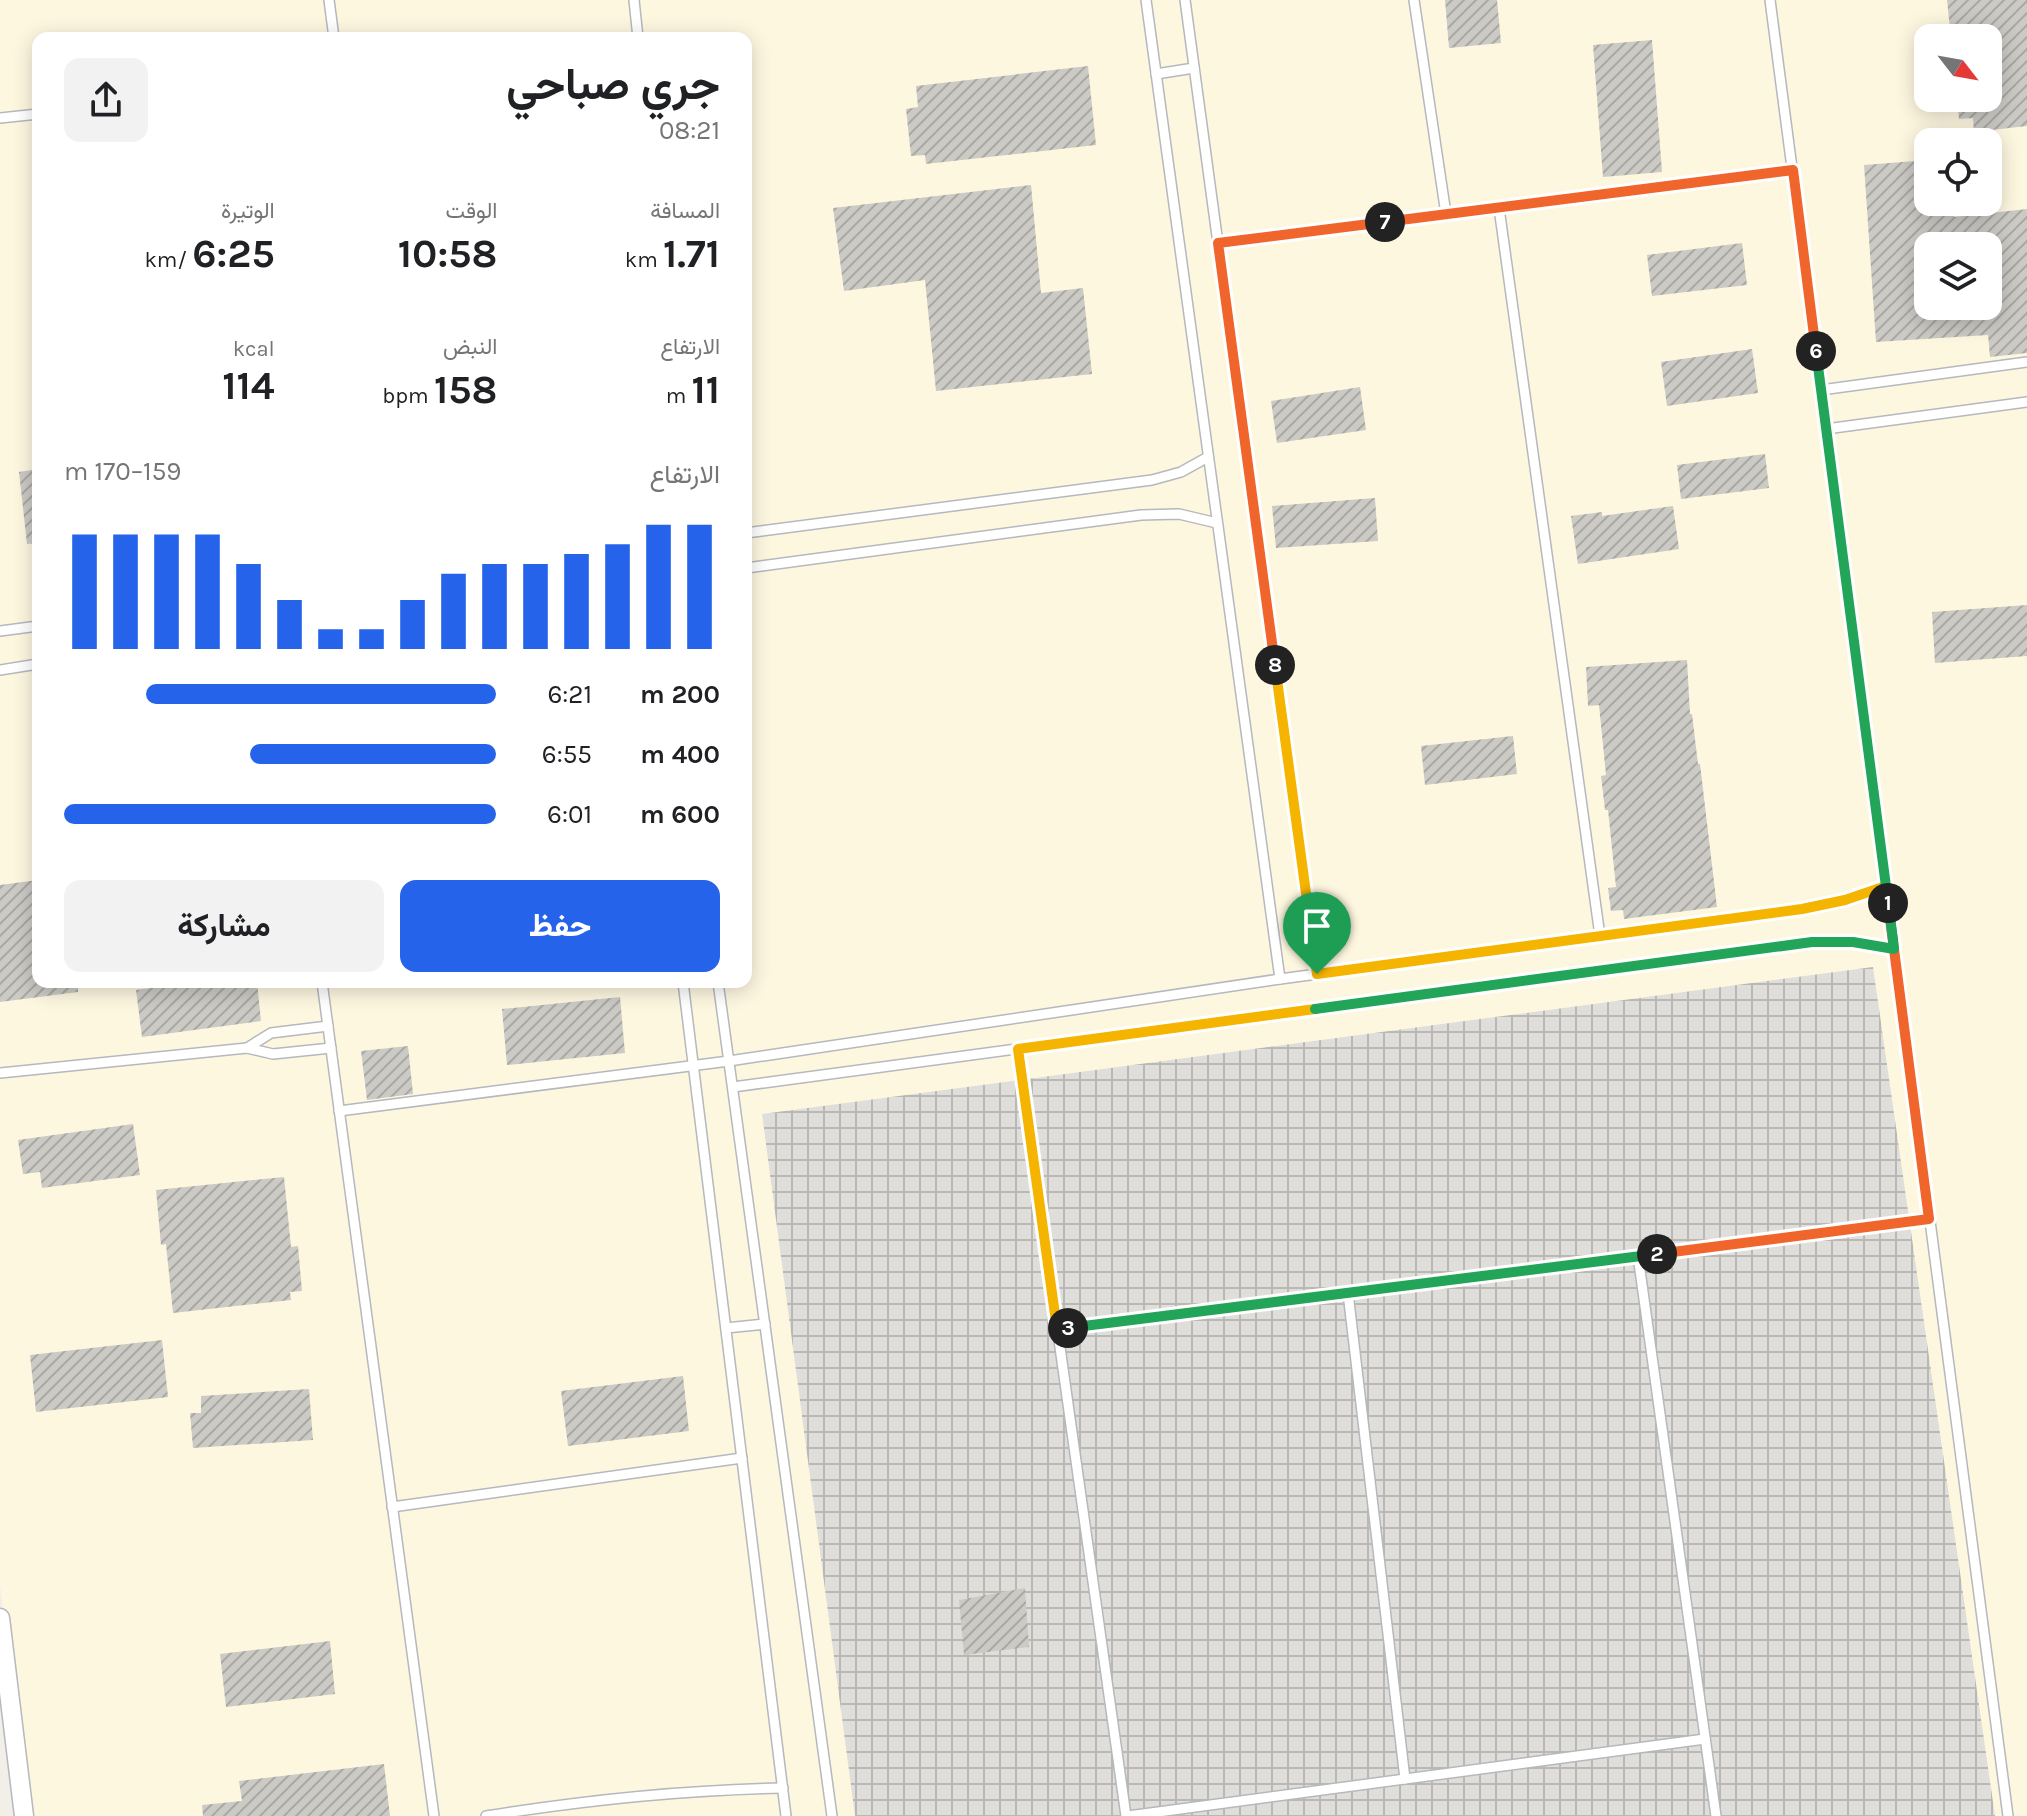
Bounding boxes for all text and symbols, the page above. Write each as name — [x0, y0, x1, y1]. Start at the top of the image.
north arrow — [1914, 24, 2002, 112]
map controls — [1914, 24, 2002, 320]
button: share — [64, 58, 148, 142]
text: جري صباحي — [506, 59, 720, 110]
text: 08:21 — [659, 115, 720, 146]
button: locate — [1914, 128, 2002, 216]
text: الوتيرة — [221, 198, 275, 224]
text: الوقت — [446, 198, 497, 224]
text: المسافة — [650, 198, 720, 224]
pin: 7 — [1365, 202, 1405, 242]
text: 7 — [1380, 209, 1390, 235]
text: 6:25 — [192, 230, 275, 277]
text: 10:58 — [398, 230, 497, 277]
text: 1.71 — [663, 230, 720, 277]
button: layers — [1914, 232, 2002, 320]
text: /km — [144, 247, 192, 273]
text: km — [625, 247, 663, 273]
pin: 6 — [1796, 331, 1836, 371]
text: النبض — [443, 334, 497, 360]
text: الارتفاع — [660, 334, 720, 360]
text: kcal — [233, 336, 275, 362]
text: 6 — [1809, 338, 1823, 364]
text: 114 — [222, 362, 275, 409]
text: 158 — [434, 366, 497, 413]
text: 11 — [691, 366, 720, 413]
text: bpm — [382, 383, 434, 409]
text: m — [666, 383, 691, 409]
text: 159–170 m — [64, 456, 181, 487]
text: الارتفاع — [649, 459, 720, 490]
pin: 8 — [1255, 645, 1295, 685]
text: 8 — [1268, 652, 1282, 678]
text: 6:21 — [547, 679, 592, 710]
text: 200 m — [640, 679, 720, 710]
text: 6:55 — [542, 739, 592, 770]
text: 400 m — [640, 739, 720, 770]
text: 6:01 — [547, 799, 592, 830]
text: 600 m — [640, 799, 720, 830]
button: مشاركة — [64, 880, 384, 972]
button: حفظ — [400, 880, 720, 972]
pin: 1 — [1868, 883, 1908, 923]
text: 1 — [1884, 890, 1892, 916]
pin — [1283, 892, 1351, 974]
icon: arrive — [1295, 904, 1339, 948]
pin: 2 — [1637, 1234, 1677, 1274]
text: 2 — [1650, 1241, 1664, 1267]
pin: 3 — [1048, 1308, 1088, 1348]
text: 3 — [1061, 1315, 1075, 1341]

